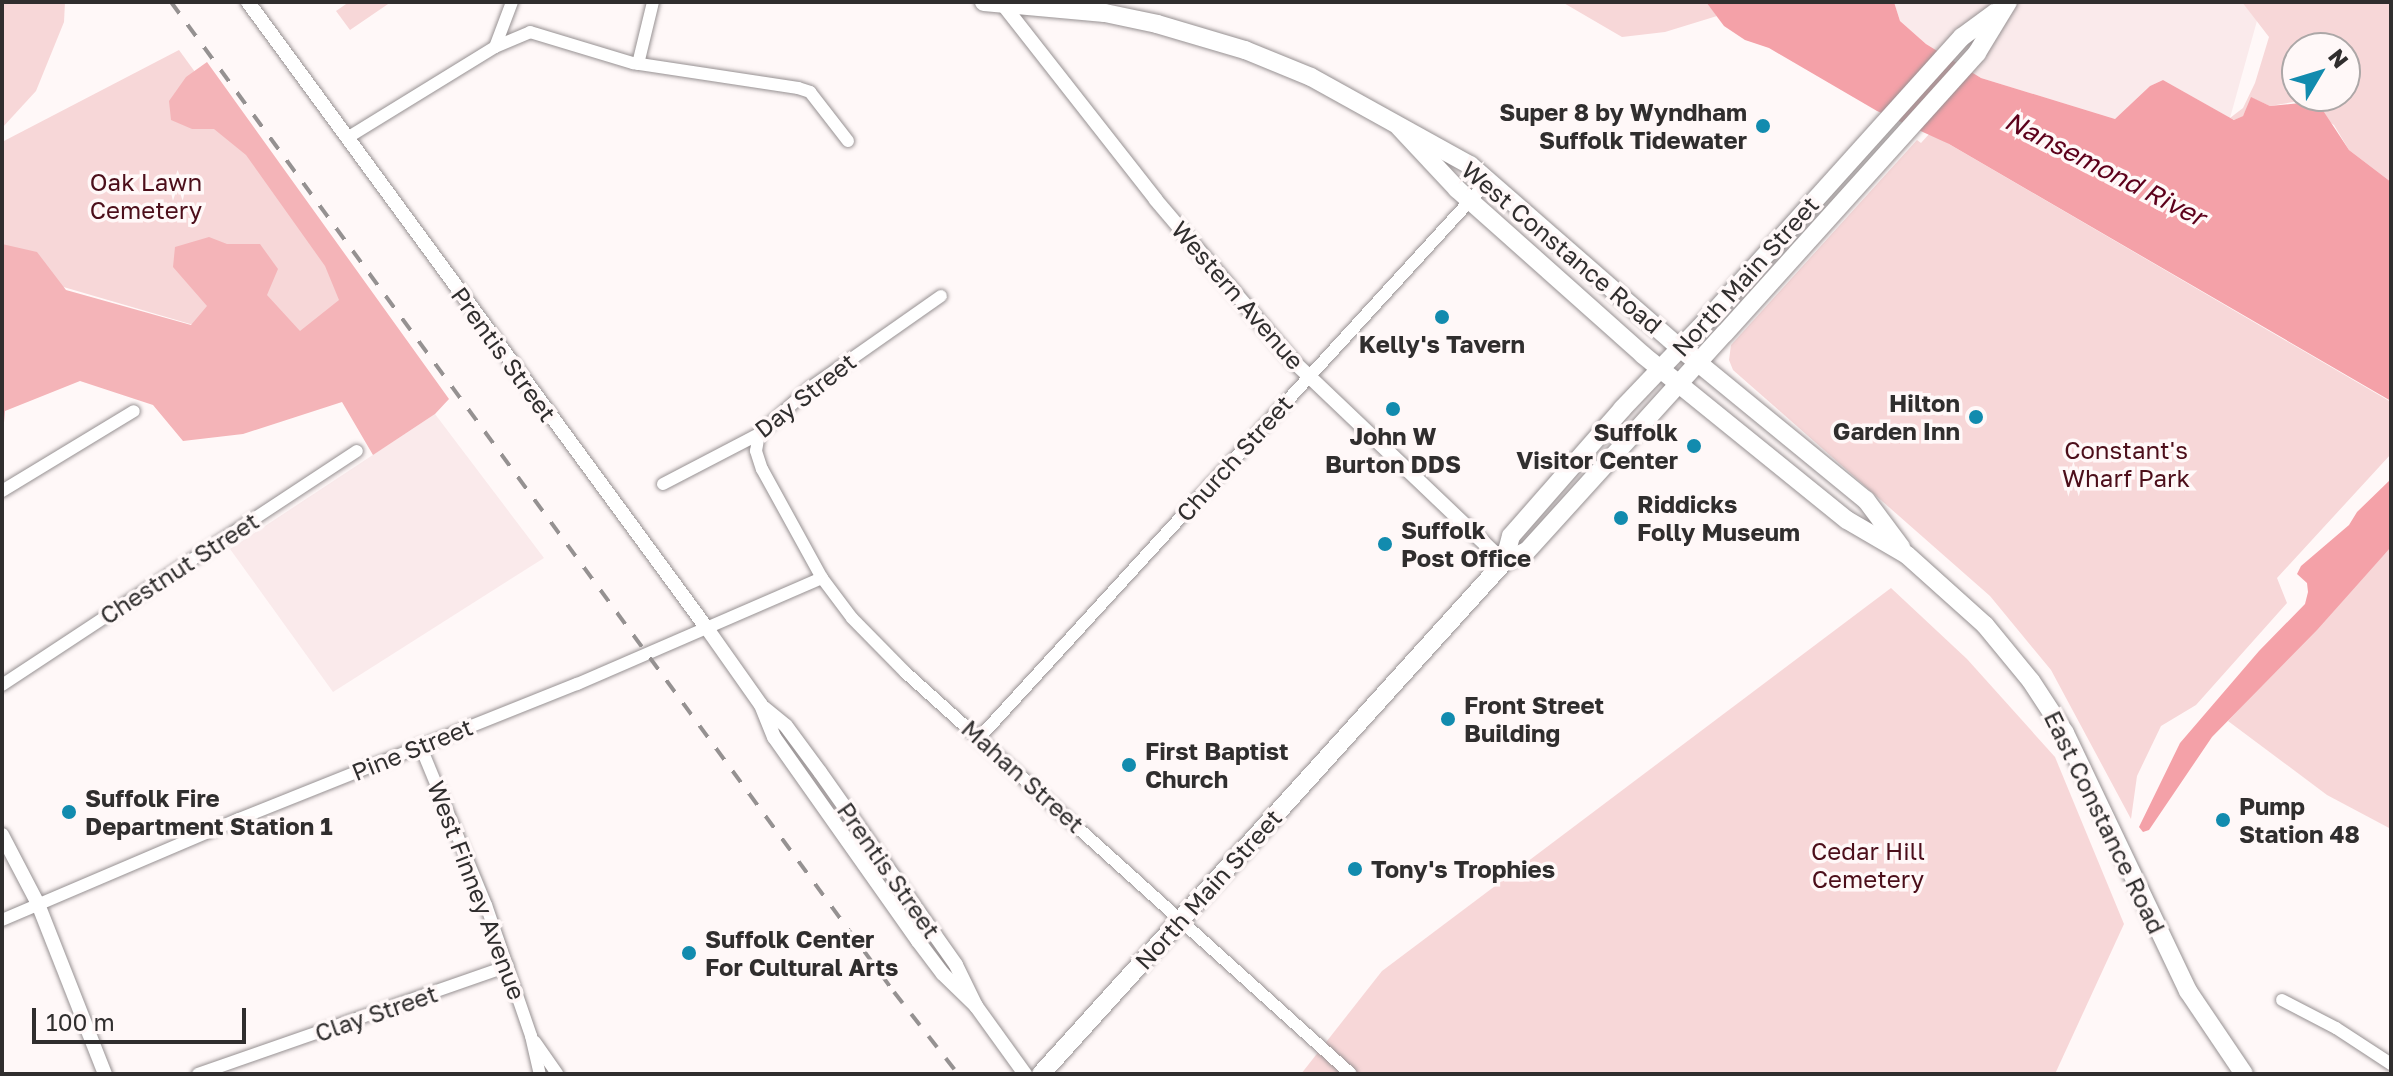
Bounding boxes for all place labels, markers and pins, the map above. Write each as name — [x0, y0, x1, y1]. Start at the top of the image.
place label: Super 8 by Wyndham Suffolk Tidewater — [1499, 98, 1747, 154]
marker: Super 8 by Wyndham Suffolk Tidewater — [1754, 117, 1772, 135]
marker: Kelly's Tavern — [1433, 308, 1451, 326]
place label: Kelly's Tavern — [1359, 330, 1525, 358]
place label: Hilton Garden Inn — [1833, 389, 1960, 445]
marker: John W Burton DDS — [1384, 400, 1402, 418]
marker: Hilton Garden Inn — [1967, 408, 1985, 426]
place label: Suffolk Visitor Center — [1516, 418, 1678, 474]
place label: John W Burton DDS — [1325, 422, 1461, 478]
marker: Suffolk Visitor Center — [1685, 437, 1703, 455]
place label: Riddicks Folly Museum — [1637, 490, 1800, 546]
marker: Riddicks Folly Museum — [1612, 509, 1630, 527]
place label: Suffolk Post Office — [1401, 516, 1531, 572]
marker: Suffolk Post Office — [1376, 535, 1394, 553]
place label: Front Street Building — [1464, 691, 1604, 747]
marker: Front Street Building — [1439, 710, 1457, 728]
place label: First Baptist Church — [1145, 737, 1289, 793]
marker: First Baptist Church — [1120, 756, 1138, 774]
place label: Suffolk Fire Department Station 1 — [85, 784, 333, 840]
place label: Pump Station 48 — [2239, 792, 2360, 848]
marker: Suffolk Fire Department Station 1 — [60, 803, 78, 821]
marker: Pump Station 48 — [2214, 811, 2232, 829]
place label: Tony's Trophies — [1371, 855, 1555, 883]
marker: Tony's Trophies — [1346, 860, 1364, 878]
place label: Suffolk Center For Cultural Arts — [705, 925, 898, 981]
marker: Suffolk Center For Cultural Arts — [680, 944, 698, 962]

